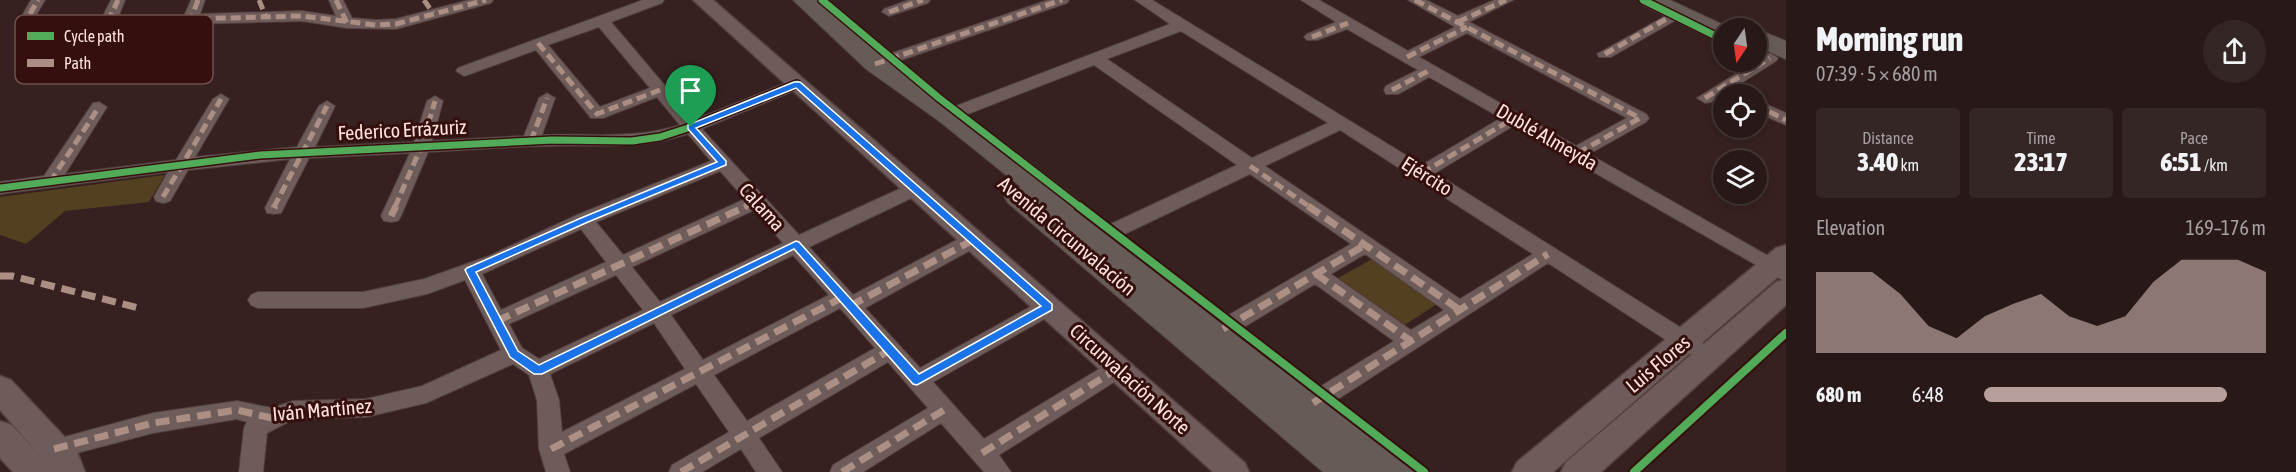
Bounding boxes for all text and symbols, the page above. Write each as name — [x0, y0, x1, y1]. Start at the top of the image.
legend — [15, 15, 213, 84]
north arrow — [1713, 18, 1767, 72]
map controls — [1713, 18, 1767, 204]
text: Morning run — [1816, 20, 1963, 58]
button: share — [2203, 20, 2266, 83]
text: Cycle path — [64, 27, 124, 46]
text: Path — [64, 54, 91, 72]
text: 07:39 · 5 × 680 m — [1816, 62, 1938, 85]
pin — [665, 65, 716, 127]
icon: arrive — [674, 74, 707, 107]
button: locate — [1713, 84, 1767, 138]
street label: Dublé Almeyda — [1493, 98, 1602, 175]
street label: Federico Errázuriz — [337, 115, 467, 144]
text: Distance — [1862, 129, 1914, 147]
text: Time — [2026, 129, 2056, 147]
text: Pace — [2180, 129, 2208, 147]
text: 3.40 — [1857, 147, 1898, 177]
text: 23:17 — [2014, 147, 2068, 177]
text: 6:51 — [2160, 147, 2202, 177]
button: layers — [1713, 150, 1767, 204]
street label: Ejército — [1398, 151, 1457, 200]
text: km — [1898, 156, 1919, 174]
text: /km — [2202, 156, 2228, 174]
street label: Avenida Circunvalación — [994, 172, 1141, 300]
street label: Calama — [735, 178, 790, 235]
text: Elevation — [1816, 216, 1885, 239]
text: 169–176 m — [2185, 216, 2266, 239]
street label: Circunvalación Norte — [1066, 319, 1195, 439]
street label: Luis Flores — [1621, 330, 1694, 397]
text: 680 m — [1816, 383, 1861, 406]
text: 6:48 — [1912, 383, 1944, 406]
street label: Iván Martínez — [271, 394, 373, 425]

